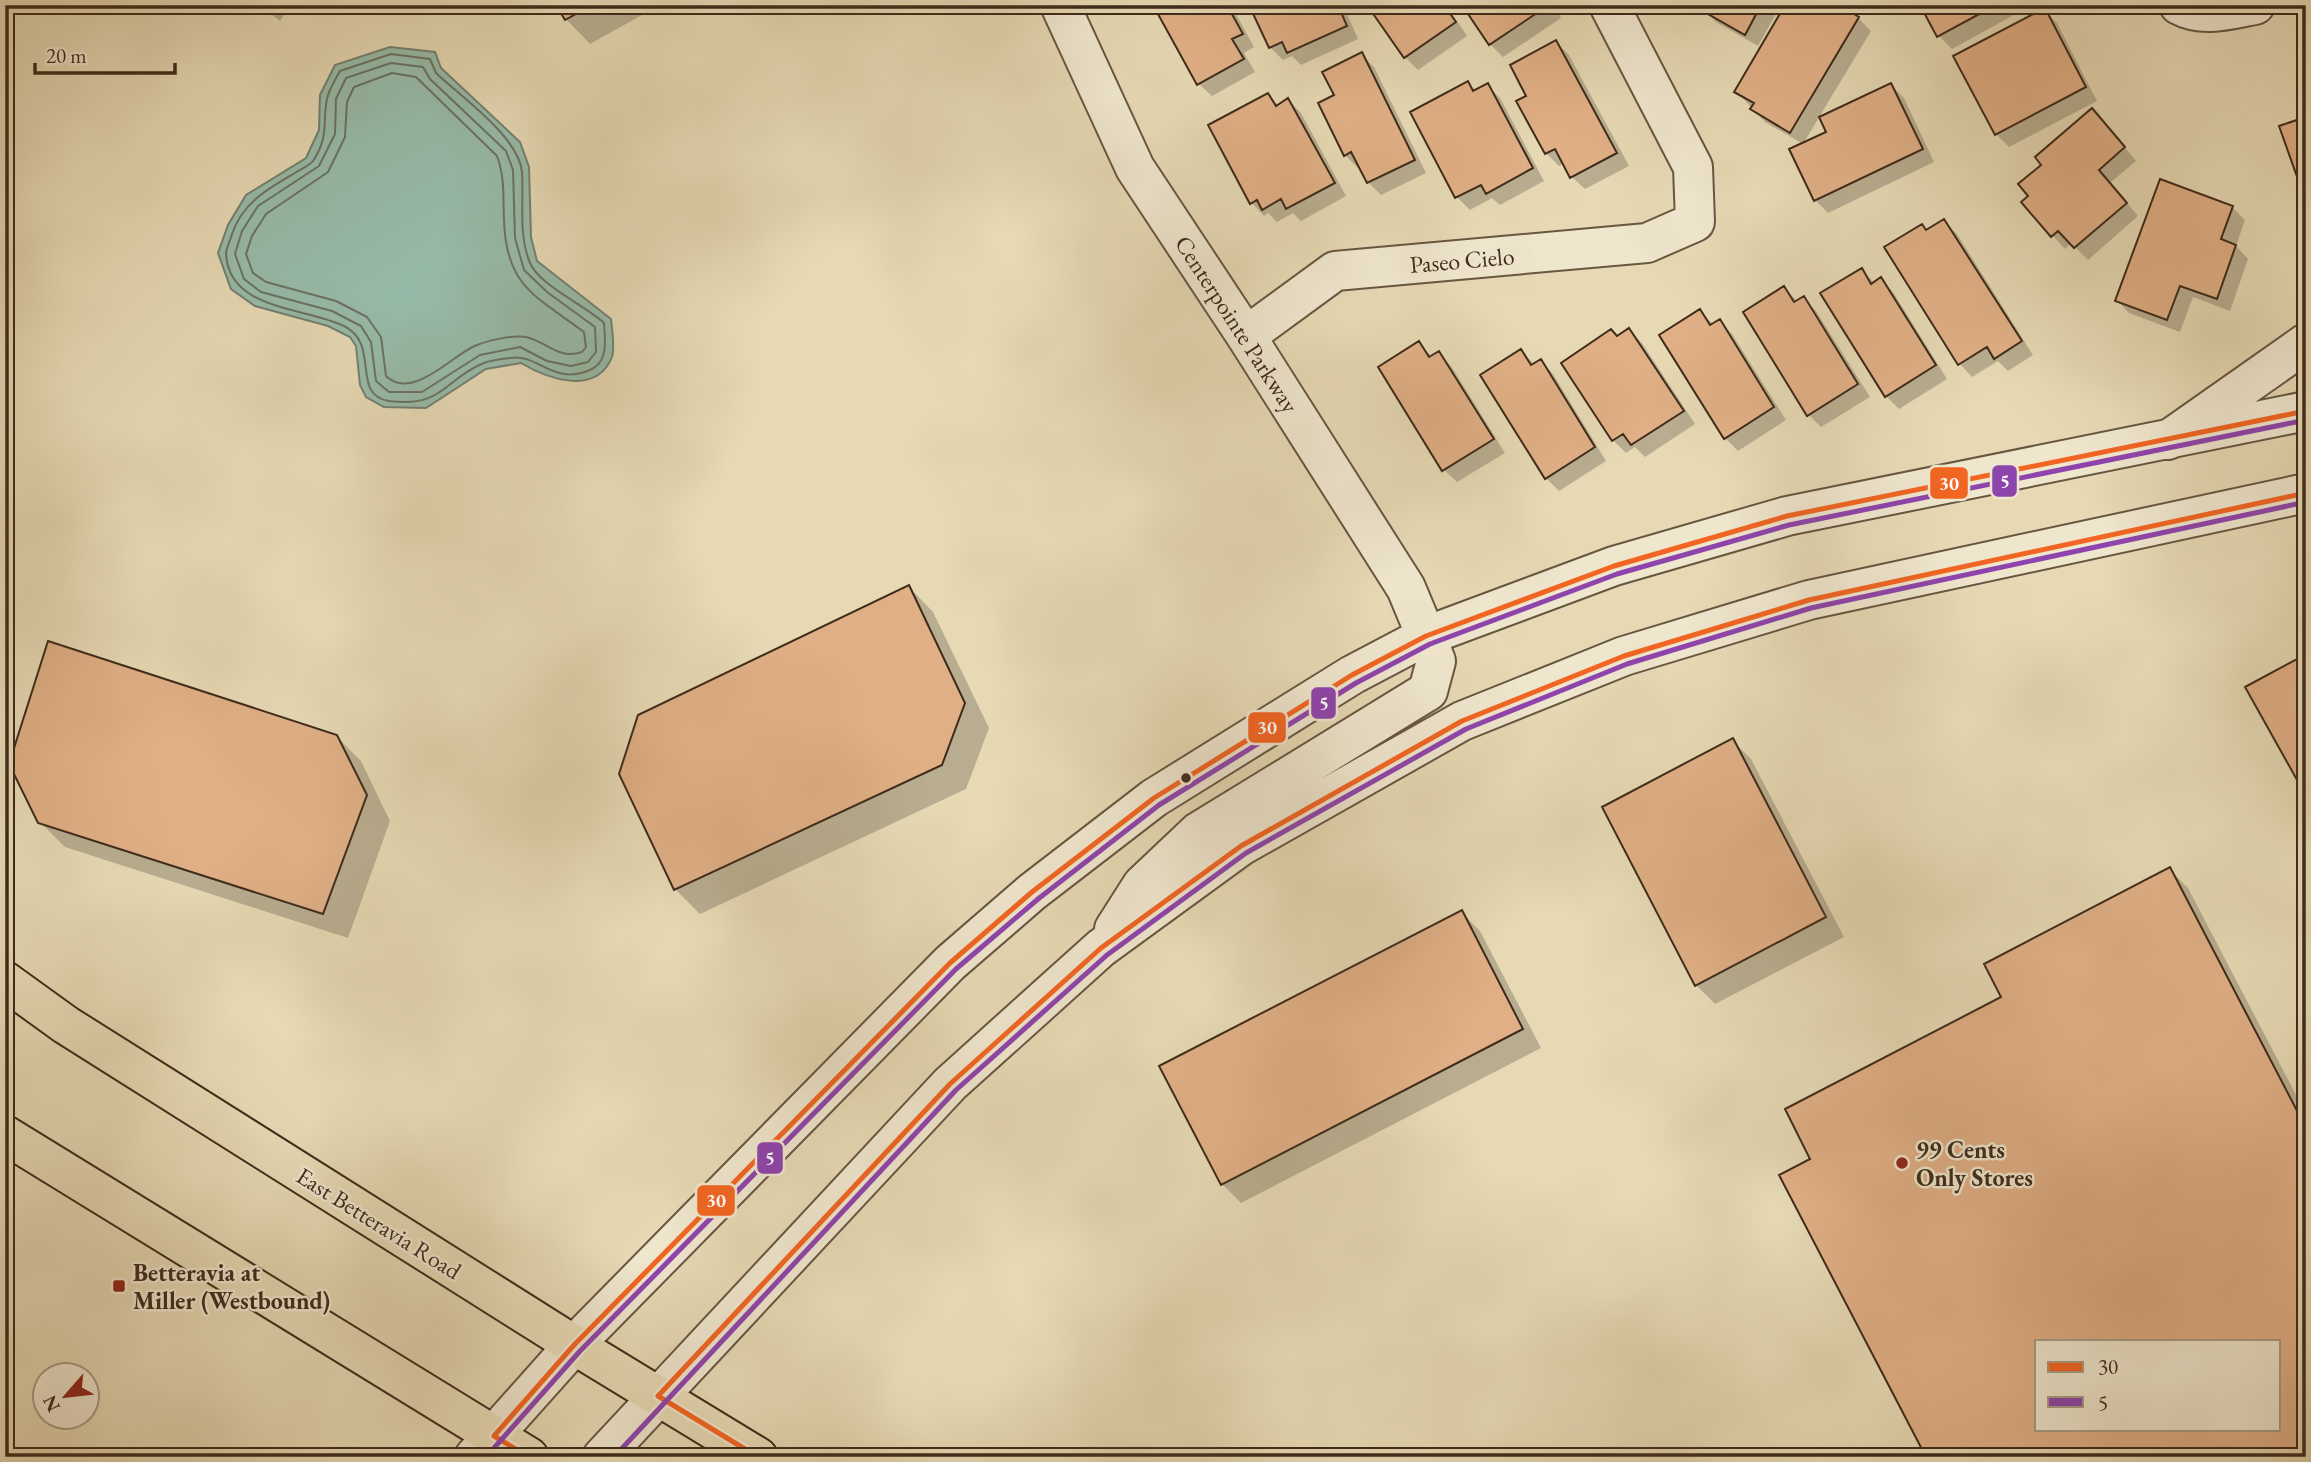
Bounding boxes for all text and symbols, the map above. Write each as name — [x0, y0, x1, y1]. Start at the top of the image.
scale bar — [35, 32, 175, 76]
text: 20 m — [46, 42, 87, 69]
street label: Centerpointe Parkway — [1168, 229, 1306, 419]
street label: Paseo Cielo — [1408, 240, 1516, 280]
line badge: 5 — [1991, 464, 2018, 498]
line badge: 30 — [1929, 466, 1969, 500]
text: 5 — [2000, 469, 2010, 494]
text: 30 — [1939, 471, 1959, 496]
line badge: 5 — [1310, 686, 1337, 720]
text: 5 — [1319, 691, 1329, 716]
line badge: 30 — [1247, 711, 1287, 744]
text: 30 — [1257, 715, 1277, 740]
unlabelled marker — [1179, 771, 1193, 785]
place label: 99 Cents Only Stores — [1916, 1134, 2033, 1194]
line badge: 5 — [756, 1141, 784, 1175]
text: 5 — [765, 1146, 775, 1171]
marker: 99 Cents Only Stores — [1894, 1155, 1910, 1171]
street label: East Betteravia Road — [291, 1160, 468, 1287]
line badge: 30 — [696, 1184, 736, 1217]
text: 30 — [706, 1188, 726, 1213]
place label: Betteravia at Miller (Westbound) — [133, 1257, 330, 1316]
marker: Betteravia at Miller (Westbound) — [111, 1278, 127, 1294]
legend — [2035, 1340, 2280, 1430]
text: 30 — [2098, 1353, 2118, 1380]
north arrow — [32, 1360, 102, 1430]
text: 5 — [2098, 1389, 2108, 1416]
text: N — [36, 1391, 66, 1416]

